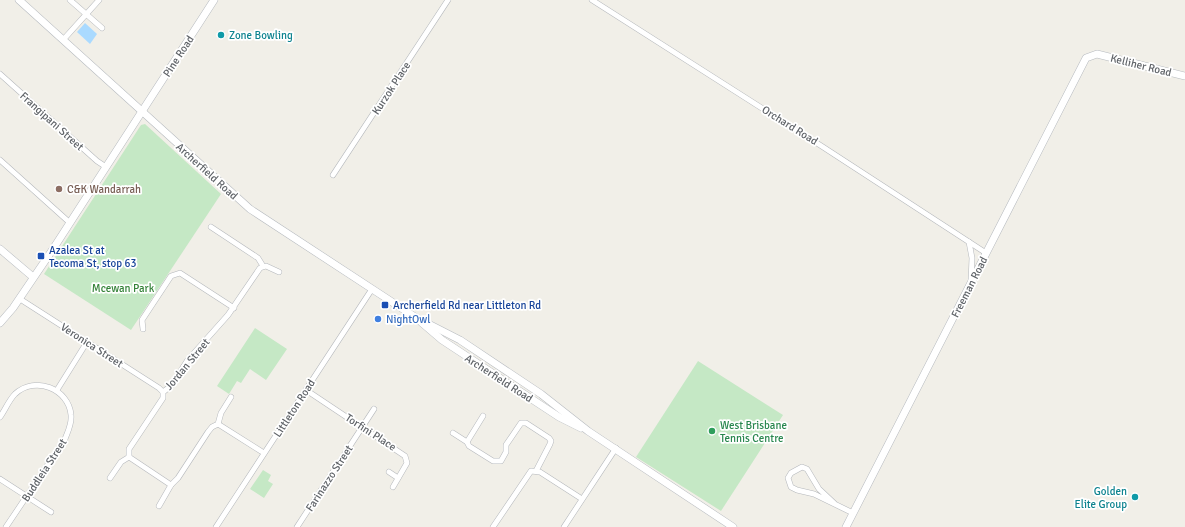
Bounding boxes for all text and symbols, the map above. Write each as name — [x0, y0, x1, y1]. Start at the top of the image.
place label: Zone Bowling — [229, 29, 293, 42]
marker: Zone Bowling — [216, 30, 226, 40]
street label: Pine Road — [160, 33, 197, 79]
street label: Kelliher Road — [1109, 52, 1173, 79]
street label: Kurzok Place — [369, 59, 413, 117]
street label: Frangipani Street — [17, 89, 86, 153]
street label: Orchard Road — [759, 103, 820, 148]
street label: Archerfield Road — [173, 140, 240, 203]
place label: C&K Wandarrah — [67, 183, 141, 196]
marker: C&K Wandarrah — [54, 184, 64, 194]
place label: Azalea St at Tecoma St, stop 63 — [49, 244, 136, 270]
marker: Azalea St at Tecoma St, stop 63 — [36, 251, 46, 261]
street label: Freeman Road — [949, 254, 990, 320]
park label: Mcewan Park — [92, 282, 155, 295]
place label: Archerfield Rd near Littleton Rd — [393, 299, 541, 312]
marker: Archerfield Rd near Littleton Rd — [380, 300, 390, 310]
place label: NightOwl — [386, 313, 431, 326]
marker: NightOwl — [373, 314, 383, 324]
street label: Veronica Street — [58, 320, 125, 370]
street label: Jordan Street — [162, 336, 213, 393]
street label: Archerfield Road — [462, 352, 535, 405]
street label: Littleton Road — [271, 377, 318, 440]
street label: Torfini Place — [343, 411, 399, 454]
place label: West Brisbane Tennis Centre — [720, 419, 787, 445]
marker: West Brisbane Tennis Centre — [707, 426, 717, 436]
street label: Buddleia Street — [19, 436, 70, 504]
street label: Farinazzo Street — [303, 443, 356, 514]
place label: Golden Elite Group — [1075, 485, 1127, 511]
marker: Golden Elite Group — [1130, 492, 1140, 502]

